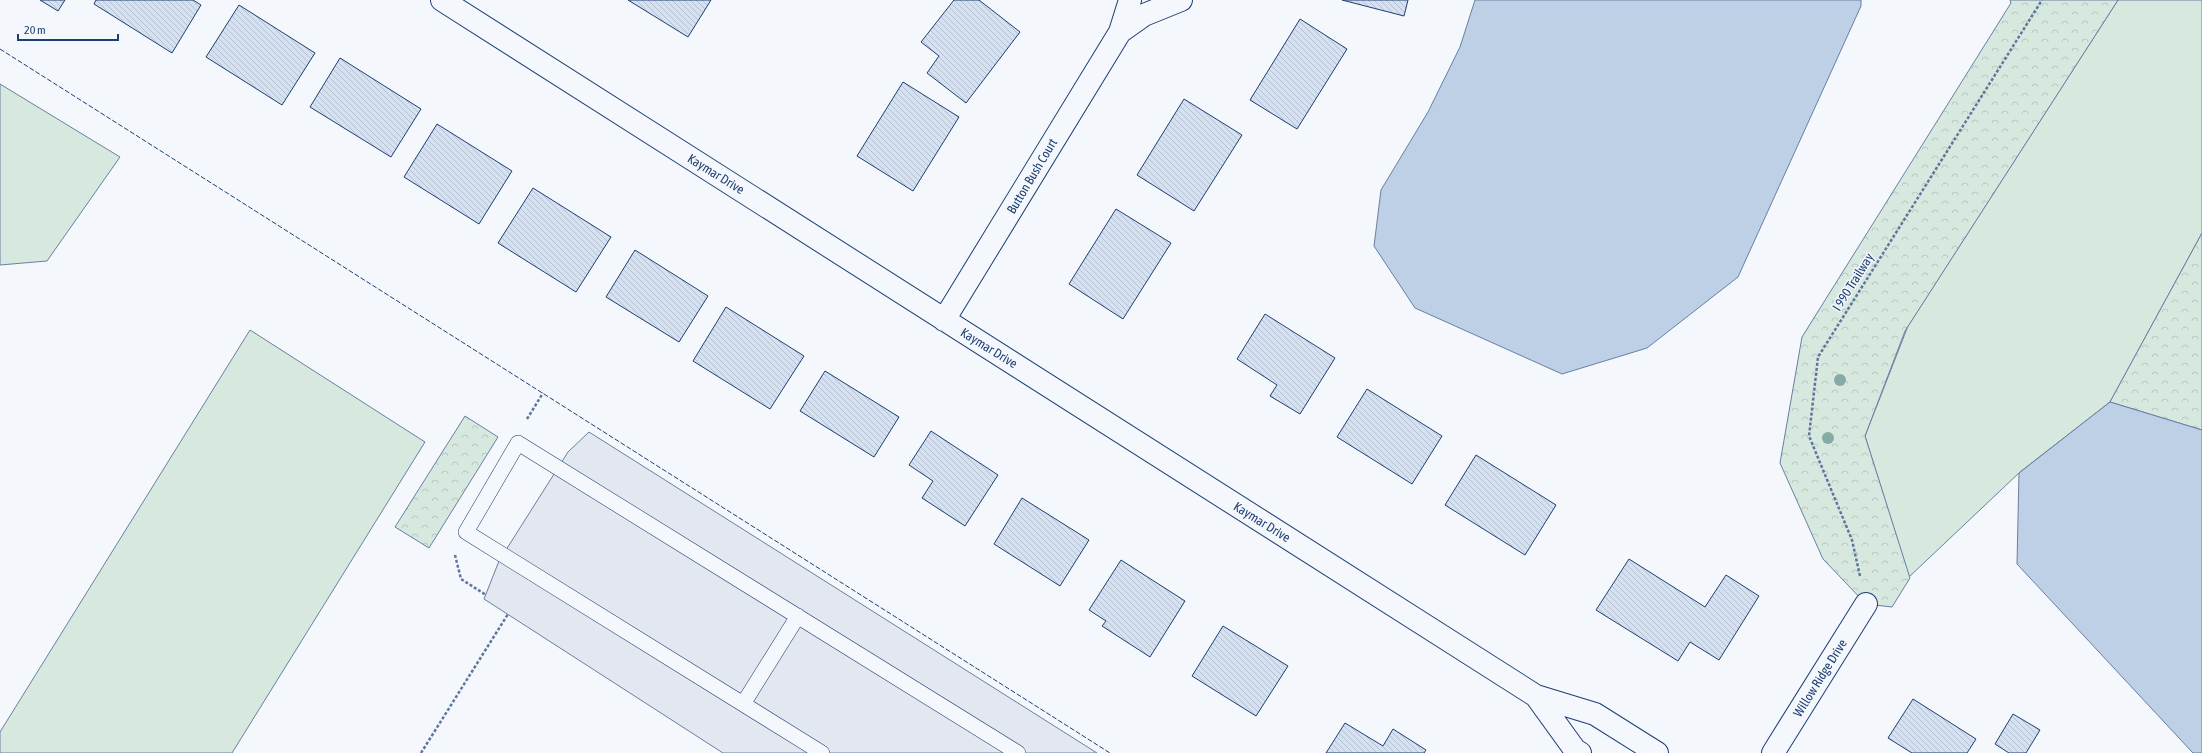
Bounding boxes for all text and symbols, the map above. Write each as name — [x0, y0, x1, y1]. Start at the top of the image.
scale bar — [18, 16, 118, 42]
text: 20 m — [24, 23, 46, 37]
street label: Button Bush Court — [1004, 136, 1060, 216]
street label: Kaymar Drive — [685, 151, 747, 197]
street label: I 990 Trailway — [1829, 250, 1877, 314]
street label: Kaymar Drive — [958, 325, 1020, 371]
street label: Kaymar Drive — [1231, 499, 1293, 545]
street label: Willow Ridge Drive — [1790, 636, 1850, 720]

